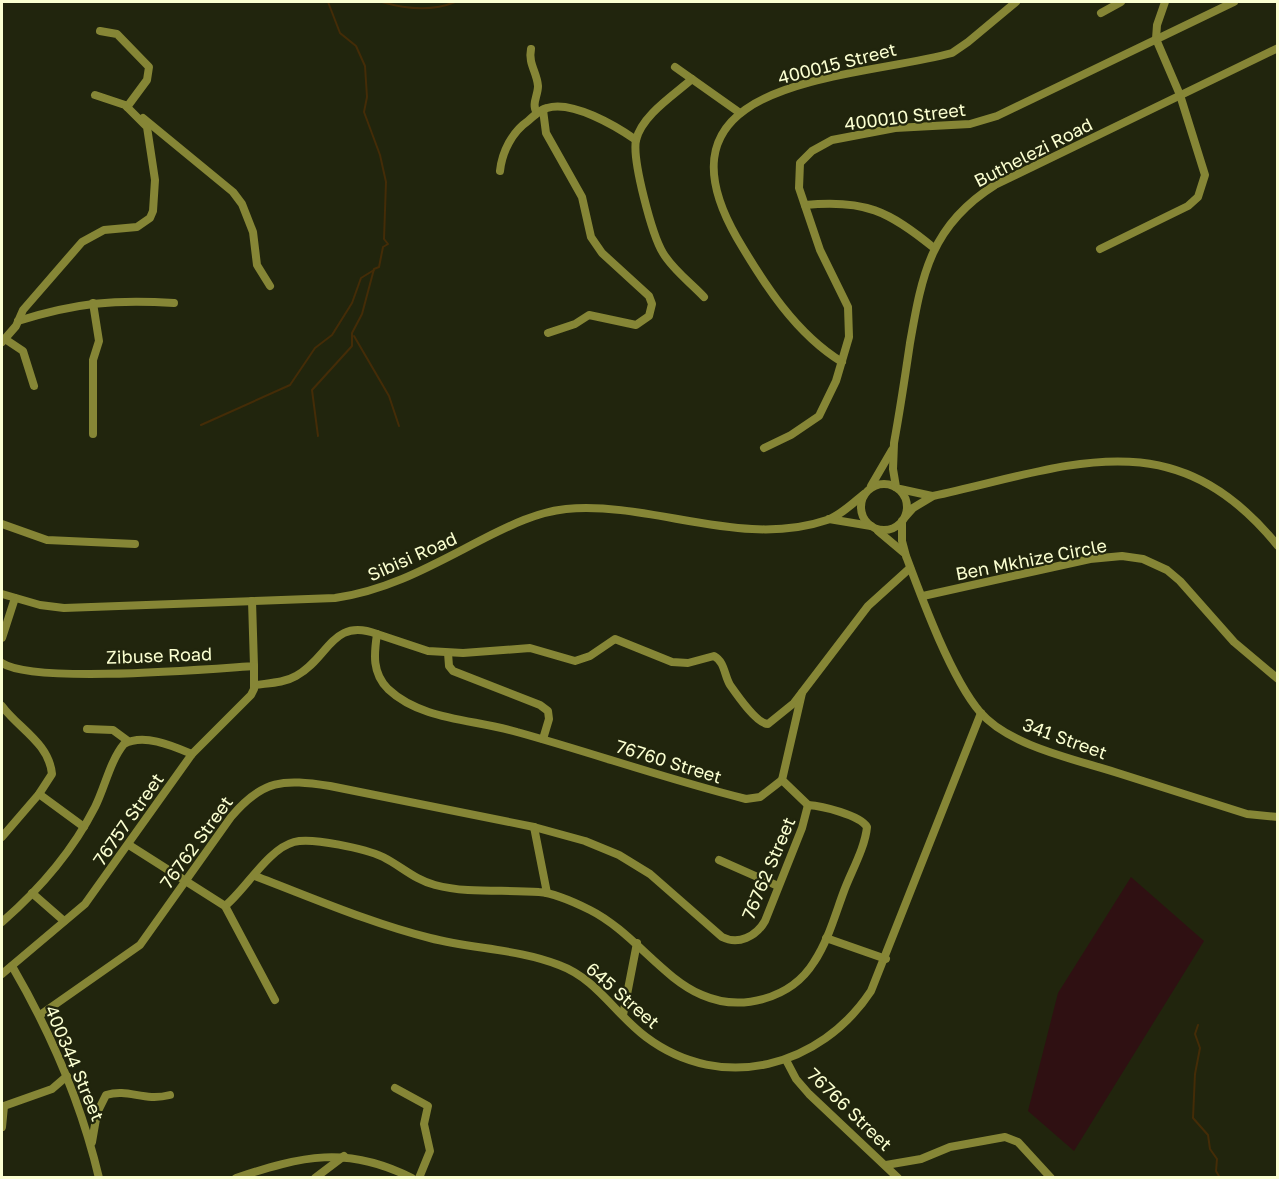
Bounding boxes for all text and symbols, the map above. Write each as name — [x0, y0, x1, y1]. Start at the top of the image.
street label: 400015 Street — [775, 38, 899, 88]
street label: 400010 Street — [843, 98, 967, 134]
street label: Buthelezi Road — [970, 113, 1096, 191]
street label: Sibisi Road — [364, 527, 460, 585]
street label: Ben Mkhize Circle — [954, 534, 1108, 584]
street label: Zibuse Road — [106, 642, 212, 668]
street label: 341 Street — [1020, 713, 1110, 763]
street label: 76760 Street — [613, 734, 725, 788]
street label: 76757 Street — [88, 769, 168, 869]
street label: 76762 Street — [155, 791, 237, 893]
street label: 76762 Street — [737, 813, 799, 923]
street label: 645 Street — [582, 957, 664, 1033]
street label: 400344 Street — [41, 1002, 109, 1124]
street label: 76766 Street — [803, 1063, 897, 1155]

